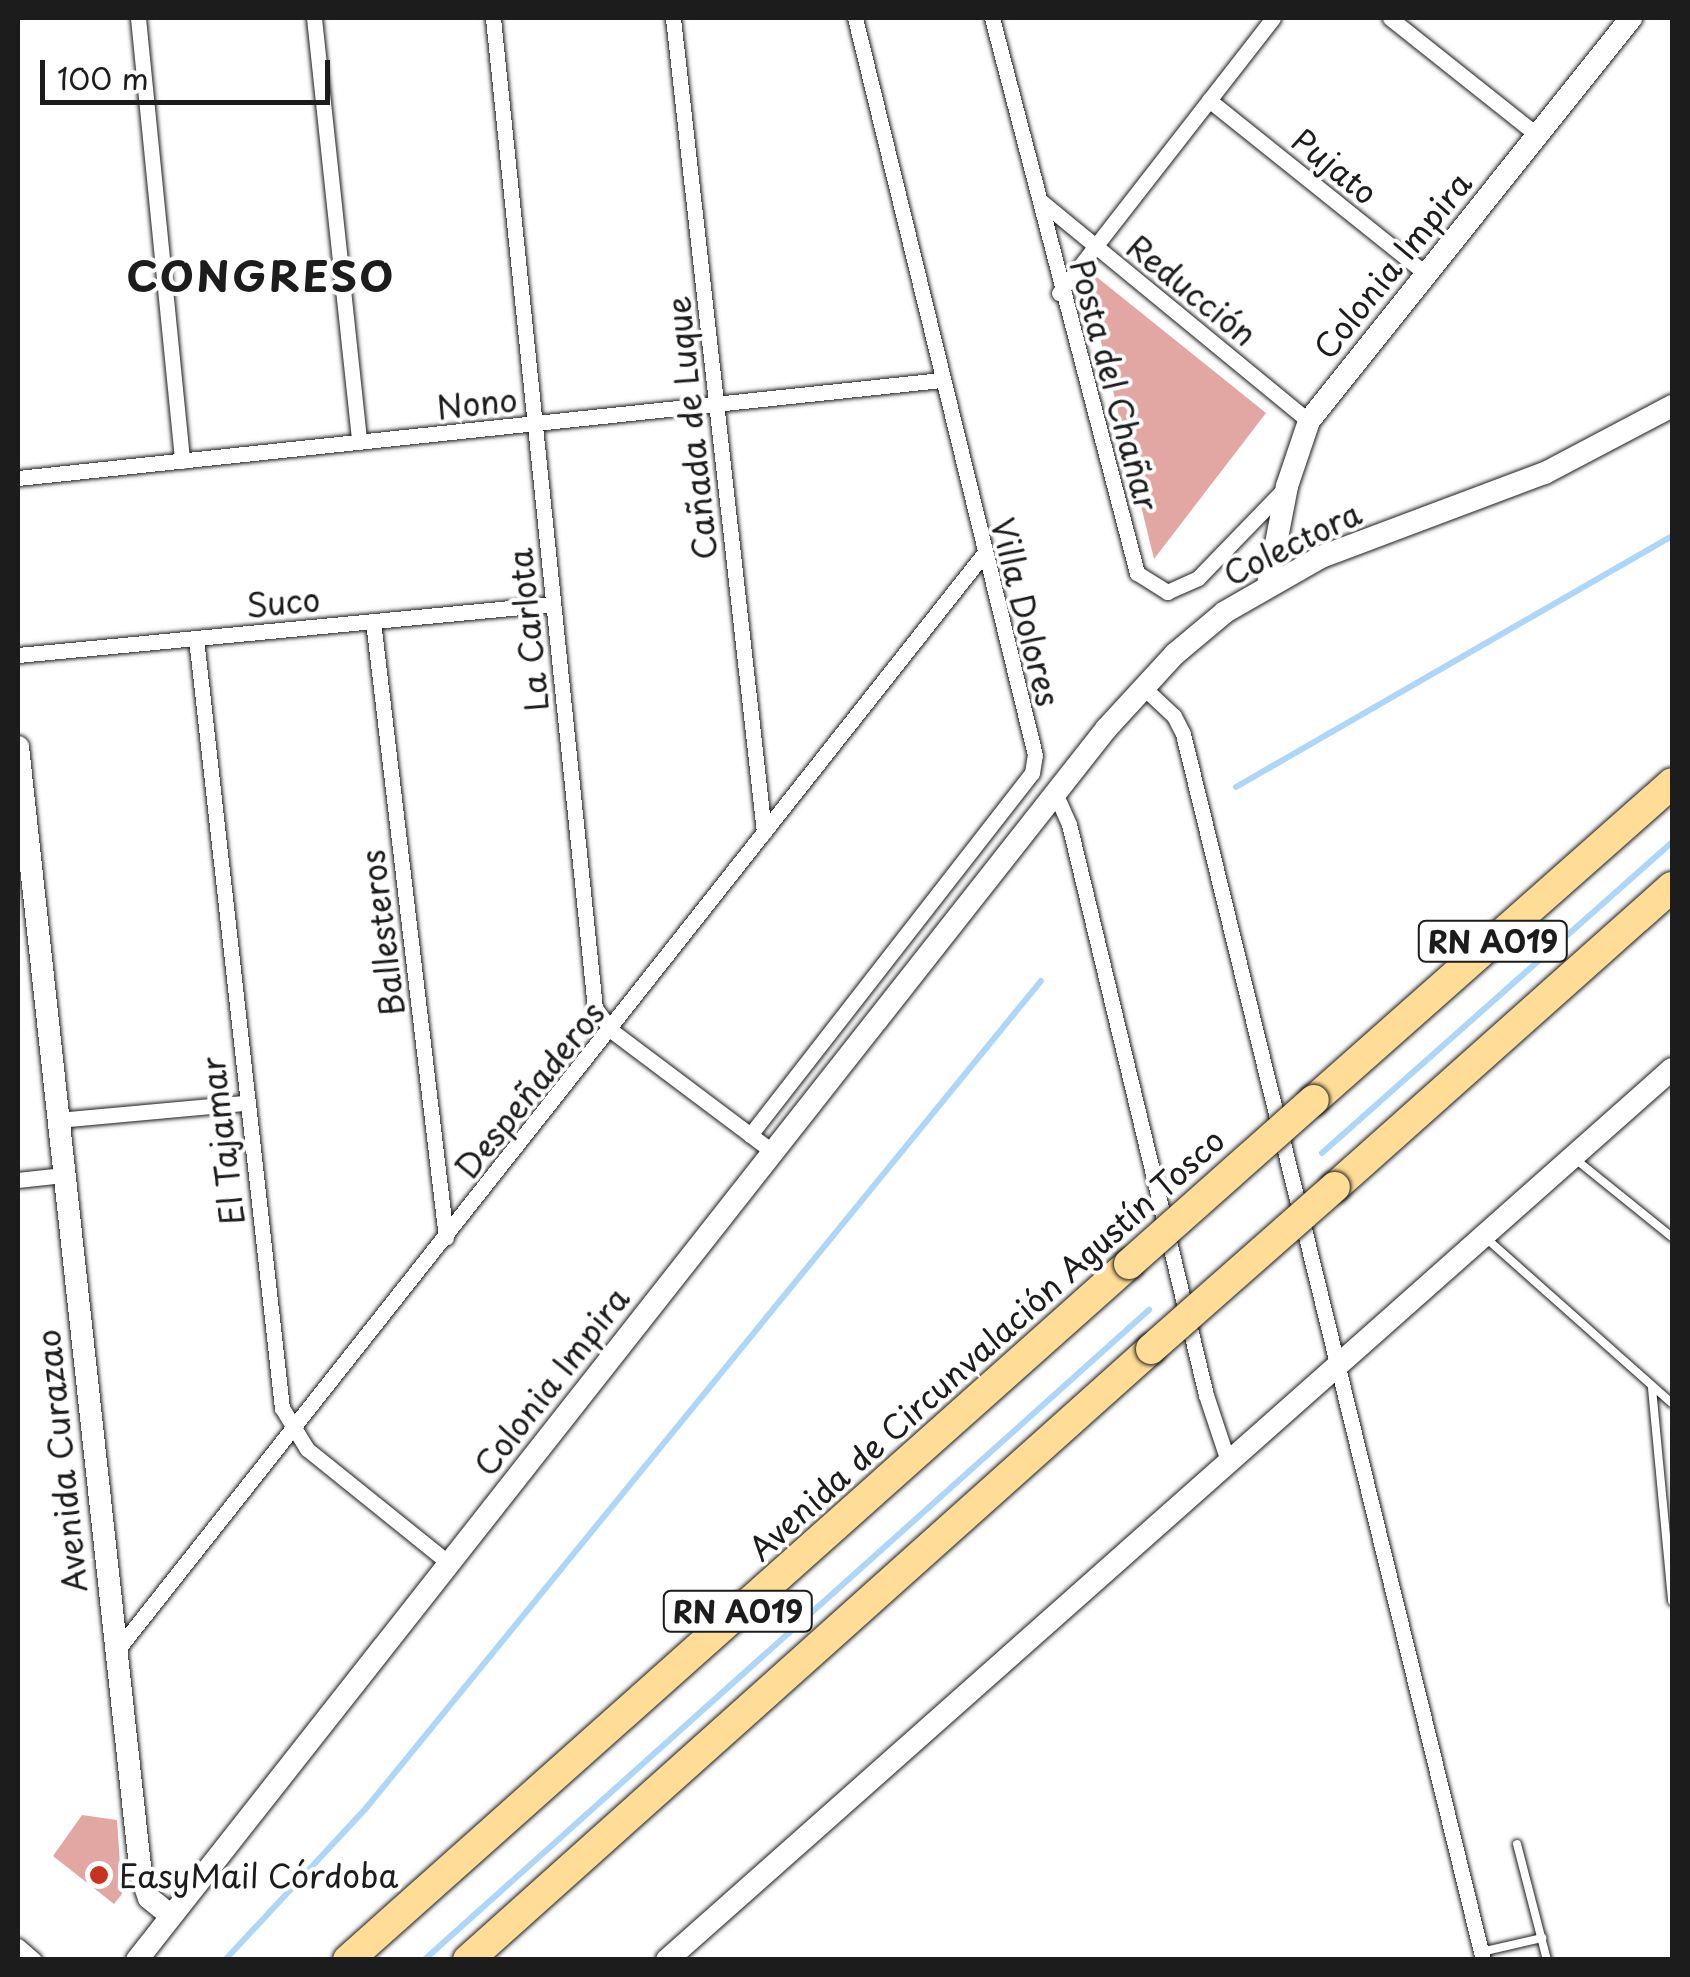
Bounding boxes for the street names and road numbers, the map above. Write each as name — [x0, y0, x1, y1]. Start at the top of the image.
street label: Pujato — [1285, 120, 1385, 212]
street label: Colonia Impira — [1306, 165, 1478, 365]
street label: Reducción — [1120, 226, 1264, 354]
street label: Posta del Chañar — [1062, 253, 1168, 517]
street label: Cañada de Luque — [658, 293, 724, 563]
street label: Nono — [435, 380, 519, 426]
street label: Colectora — [1217, 493, 1367, 593]
street label: Villa Dolores — [984, 514, 1068, 710]
street label: La Carlota — [500, 546, 556, 714]
street label: Suco — [244, 580, 322, 624]
street label: Ballesteros — [353, 848, 411, 1018]
road number: RN A019 — [1416, 916, 1570, 966]
street label: Despeñaderos — [446, 994, 612, 1186]
street label: El Tajamar — [193, 1054, 251, 1228]
street label: Avenida de Circunvalación Agustín Tosco — [740, 1120, 1232, 1568]
street label: Colonia Impira — [466, 1280, 636, 1482]
street label: Avenida Curazao — [28, 1328, 94, 1594]
road number: RN A019 — [660, 1586, 816, 1636]

